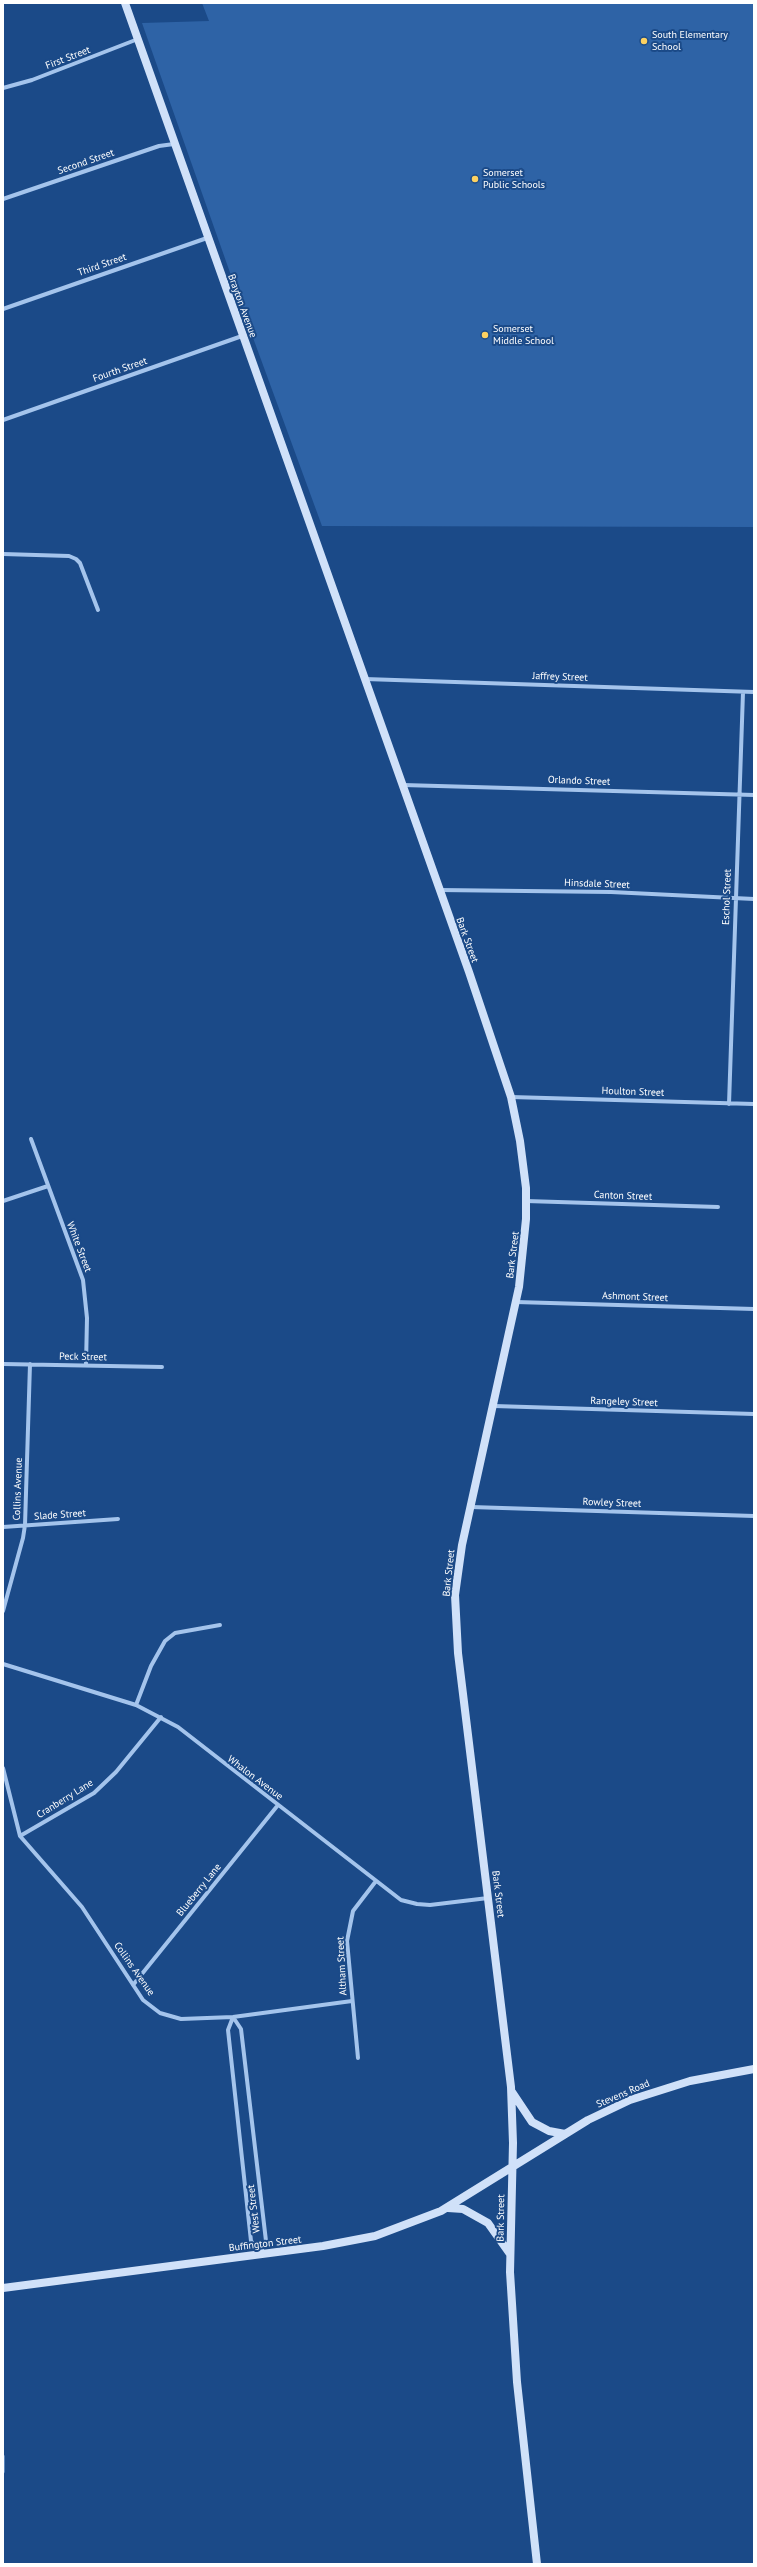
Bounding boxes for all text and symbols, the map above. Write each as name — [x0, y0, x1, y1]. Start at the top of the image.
place label: South Elementary School — [652, 29, 728, 52]
marker: South Elementary School — [639, 36, 649, 46]
street label: First Street — [44, 44, 92, 72]
street label: Second Street — [56, 147, 116, 177]
place label: Somerset Public Schools — [483, 167, 545, 190]
marker: Somerset Public Schools — [470, 174, 480, 184]
street label: Third Street — [76, 251, 128, 279]
street label: Brayton Avenue — [225, 273, 259, 339]
place label: Somerset Middle School — [493, 323, 554, 346]
marker: Somerset Middle School — [480, 330, 490, 340]
street label: Fourth Street — [91, 355, 149, 385]
street label: Jaffrey Street — [532, 670, 588, 684]
street label: Orlando Street — [548, 774, 610, 788]
street label: Eschol Street — [720, 869, 734, 925]
street label: Hinsdale Street — [564, 877, 630, 891]
street label: Bark Street — [453, 916, 481, 964]
street label: Houlton Street — [601, 1085, 665, 1099]
street label: Canton Street — [594, 1189, 652, 1203]
street label: White Street — [64, 1220, 94, 1274]
street label: Bark Street — [504, 1231, 522, 1279]
street label: Ashmont Street — [602, 1290, 668, 1304]
street label: Peck Street — [59, 1351, 107, 1363]
street label: Rangeley Street — [590, 1395, 658, 1409]
street label: Collins Avenue — [11, 1457, 25, 1521]
street label: Rowley Street — [582, 1496, 642, 1510]
street label: Slade Street — [34, 1507, 86, 1523]
street label: Bark Street — [441, 1549, 457, 1597]
street label: Whalon Avenue — [225, 1753, 285, 1803]
street label: Cranberry Lane — [34, 1777, 96, 1821]
street label: Blueberry Lane — [174, 1861, 224, 1919]
street label: Bark Street — [489, 1870, 507, 1918]
street label: Altham Street — [334, 1936, 350, 1996]
street label: Collins Avenue — [111, 1940, 157, 1998]
street label: Stevens Road — [595, 2077, 651, 2111]
street label: West Street — [245, 2184, 263, 2234]
street label: Bark Street — [495, 2194, 507, 2242]
street label: Buffington Street — [228, 2234, 302, 2254]

